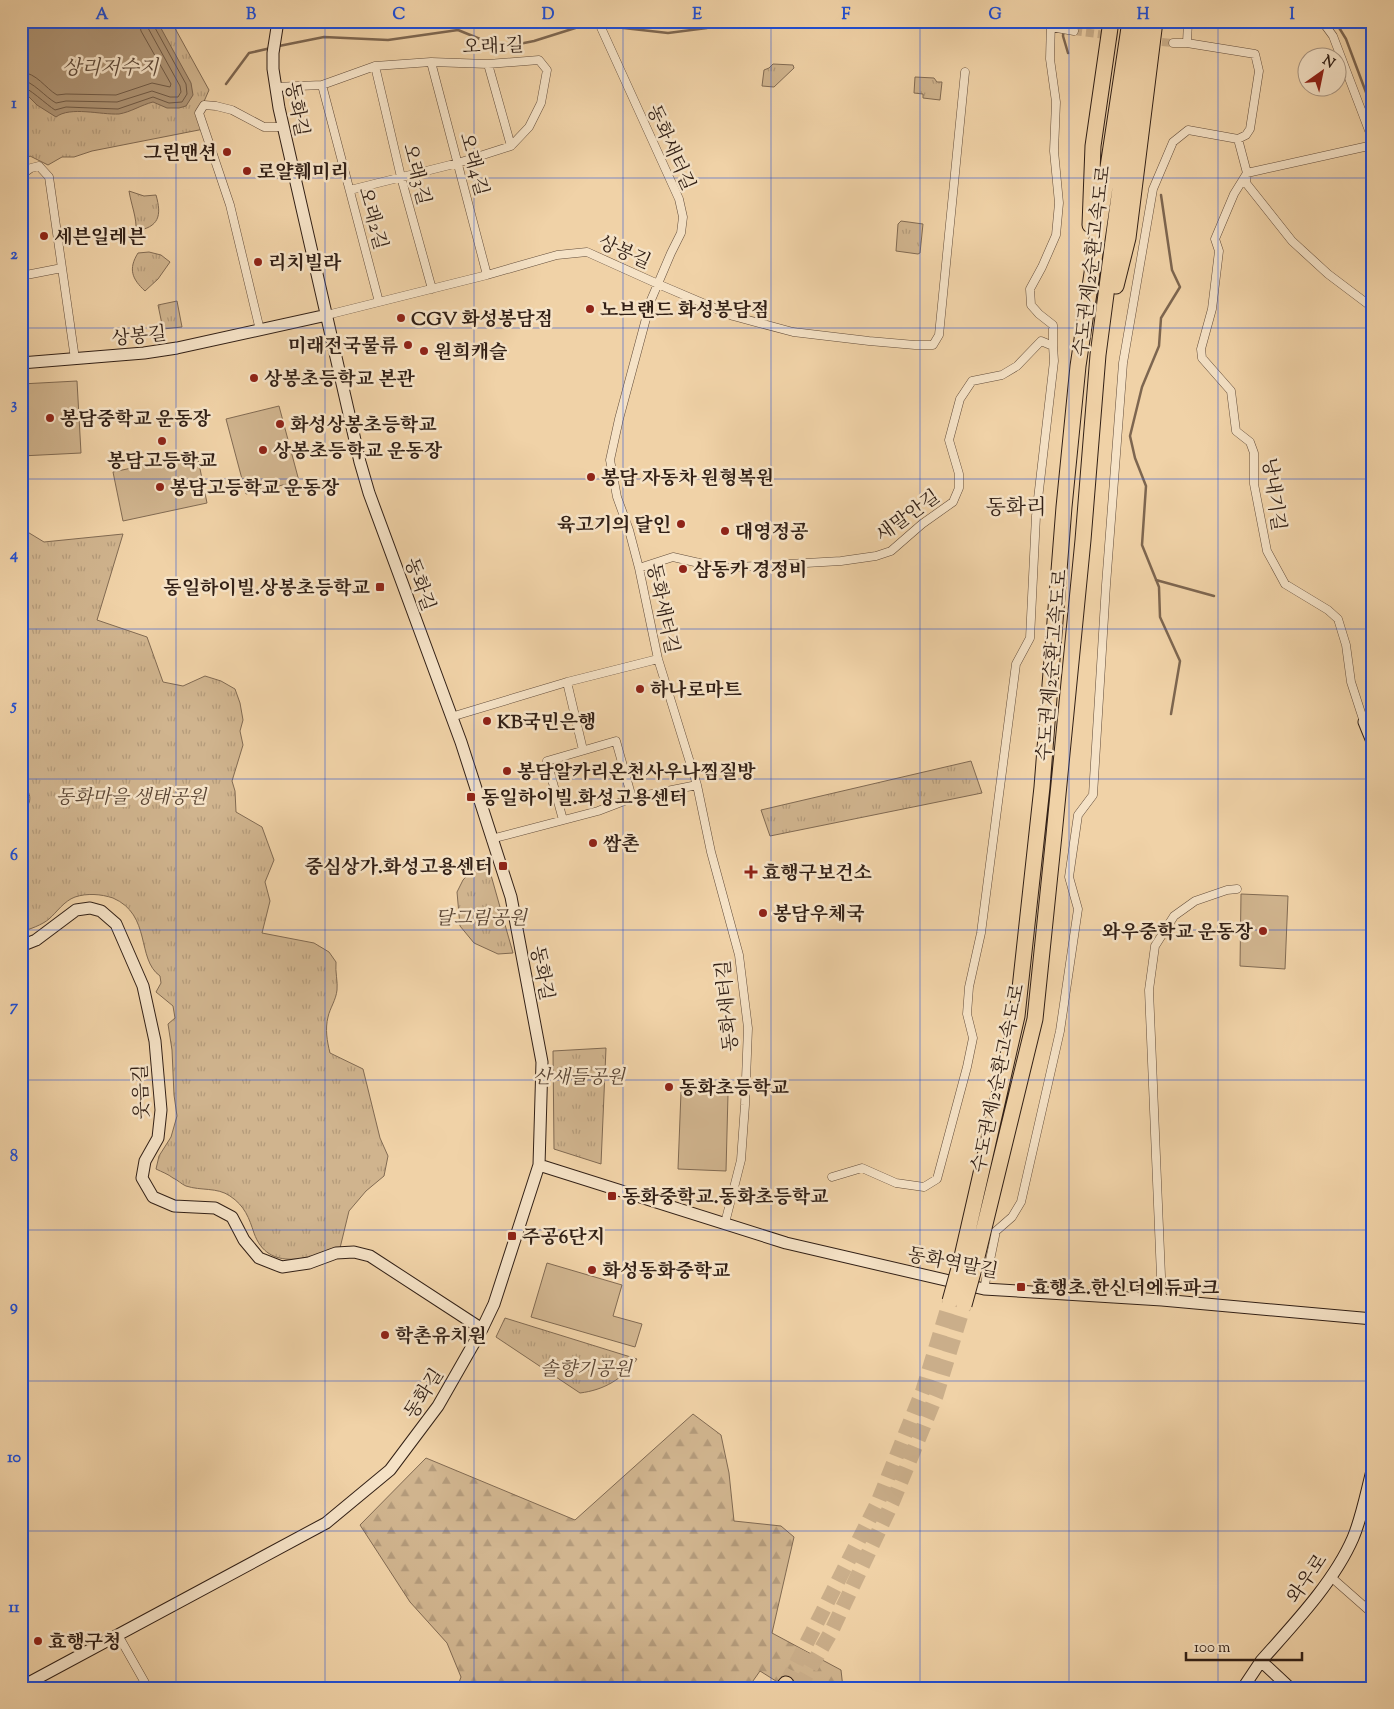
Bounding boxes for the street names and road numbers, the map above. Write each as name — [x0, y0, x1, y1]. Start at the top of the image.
street label: 오래1길 — [462, 33, 524, 62]
street label: 동화길 — [277, 80, 314, 139]
street label: 동화새터길 — [639, 101, 701, 195]
street label: 오래4길 — [451, 130, 494, 199]
street label: 오래3길 — [395, 141, 436, 208]
street label: 수도권제2순환고속도로 — [1068, 164, 1119, 358]
street label: 오래2길 — [350, 184, 393, 253]
street label: 상봉길 — [593, 230, 655, 277]
street label: 상봉길 — [110, 321, 168, 354]
street label: 낭내기길 — [1254, 456, 1291, 533]
street label: 새말안길 — [871, 485, 946, 550]
street label: 동화길 — [397, 554, 441, 615]
street label: 동화새터길 — [639, 561, 684, 656]
street label: 수도권제2순환고속도로 — [1032, 568, 1075, 762]
street label: 동화길 — [522, 944, 559, 1003]
street label: 동화새터길 — [711, 959, 746, 1053]
street label: 수도권제2순환고속도로 — [966, 982, 1033, 1175]
street label: 웃음길 — [128, 1064, 157, 1120]
street label: 동화역말길 — [905, 1242, 1000, 1286]
street label: 동화길 — [399, 1364, 451, 1425]
street label: 와우로 — [1281, 1549, 1335, 1610]

